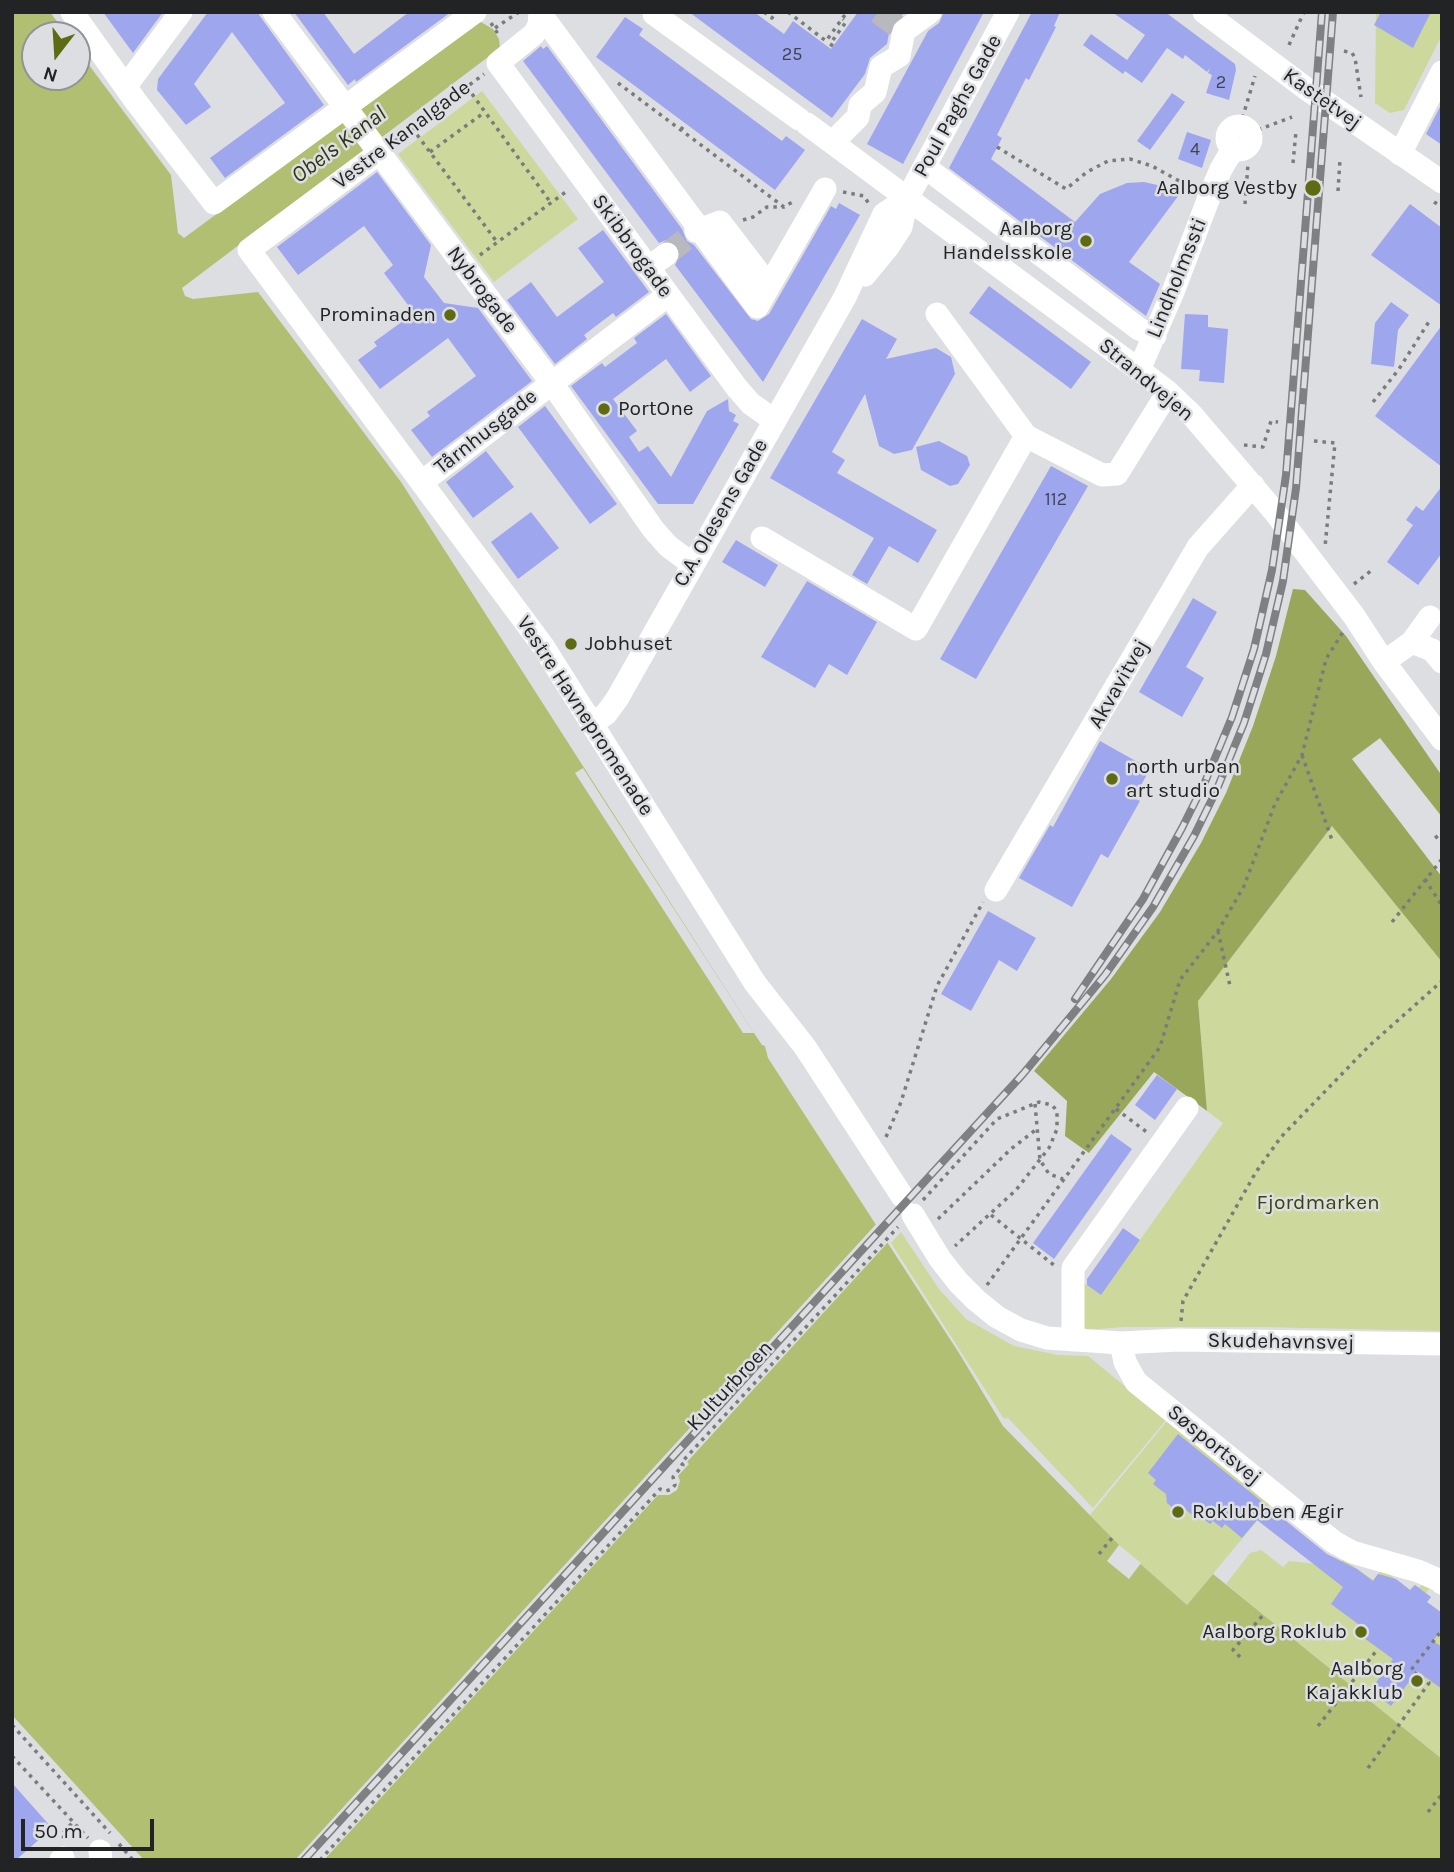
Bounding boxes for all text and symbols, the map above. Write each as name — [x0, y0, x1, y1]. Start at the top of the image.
north arrow — [21, 21, 91, 91]
street label: Poul Paghs Gade — [909, 30, 1007, 182]
house number: 25 — [782, 44, 802, 66]
text: N — [41, 62, 60, 87]
street label: Kastetvej — [1278, 63, 1366, 135]
house number: 2 — [1216, 72, 1226, 94]
street label: Vestre Kanalgade — [328, 75, 476, 195]
water label: Obels Kanal — [286, 100, 392, 190]
house number: 4 — [1190, 139, 1200, 161]
place label: Aalborg Vestby — [1156, 175, 1297, 201]
marker: Aalborg Vestby — [1303, 178, 1323, 198]
street label: Skibbrogade — [586, 189, 678, 303]
street label: Lindholmssti — [1142, 214, 1212, 342]
place label: Aalborg Handelsskole — [943, 216, 1072, 266]
marker: Aalborg Handelsskole — [1078, 233, 1094, 249]
street label: Nybrogade — [441, 242, 523, 338]
place label: Prominaden — [319, 302, 436, 328]
marker: Prominaden — [442, 307, 458, 323]
street label: Strandvejen — [1093, 333, 1199, 427]
street label: Tårnhusgade — [430, 384, 542, 480]
place label: PortOne — [618, 396, 694, 422]
marker: PortOne — [596, 401, 612, 417]
street label: C.A. Olesens Gade — [668, 435, 774, 591]
house number: 112 — [1045, 489, 1067, 511]
street label: Vestre Havnepromenade — [511, 611, 659, 821]
place label: Jobhuset — [585, 631, 672, 657]
street label: Akvavitvej — [1083, 635, 1155, 733]
marker: Jobhuset — [563, 636, 579, 652]
place label: north urban art studio — [1126, 754, 1240, 804]
marker: north urban art studio — [1104, 771, 1120, 787]
park label: Fjordmarken — [1256, 1190, 1380, 1216]
street label: Skudehavnsvej — [1207, 1328, 1355, 1356]
street label: Kulturbroen — [682, 1336, 778, 1436]
street label: Søsportsvej — [1162, 1400, 1266, 1490]
place label: Roklubben Ægir — [1192, 1499, 1343, 1525]
marker: Roklubben Ægir — [1170, 1504, 1186, 1520]
place label: Aalborg Roklub — [1202, 1619, 1347, 1645]
marker: Aalborg Roklub — [1353, 1624, 1369, 1640]
place label: Aalborg Kajakklub — [1306, 1656, 1403, 1706]
marker: Aalborg Kajakklub — [1409, 1673, 1425, 1689]
scale bar — [24, 1806, 158, 1850]
text: 50 m — [34, 1819, 83, 1843]

